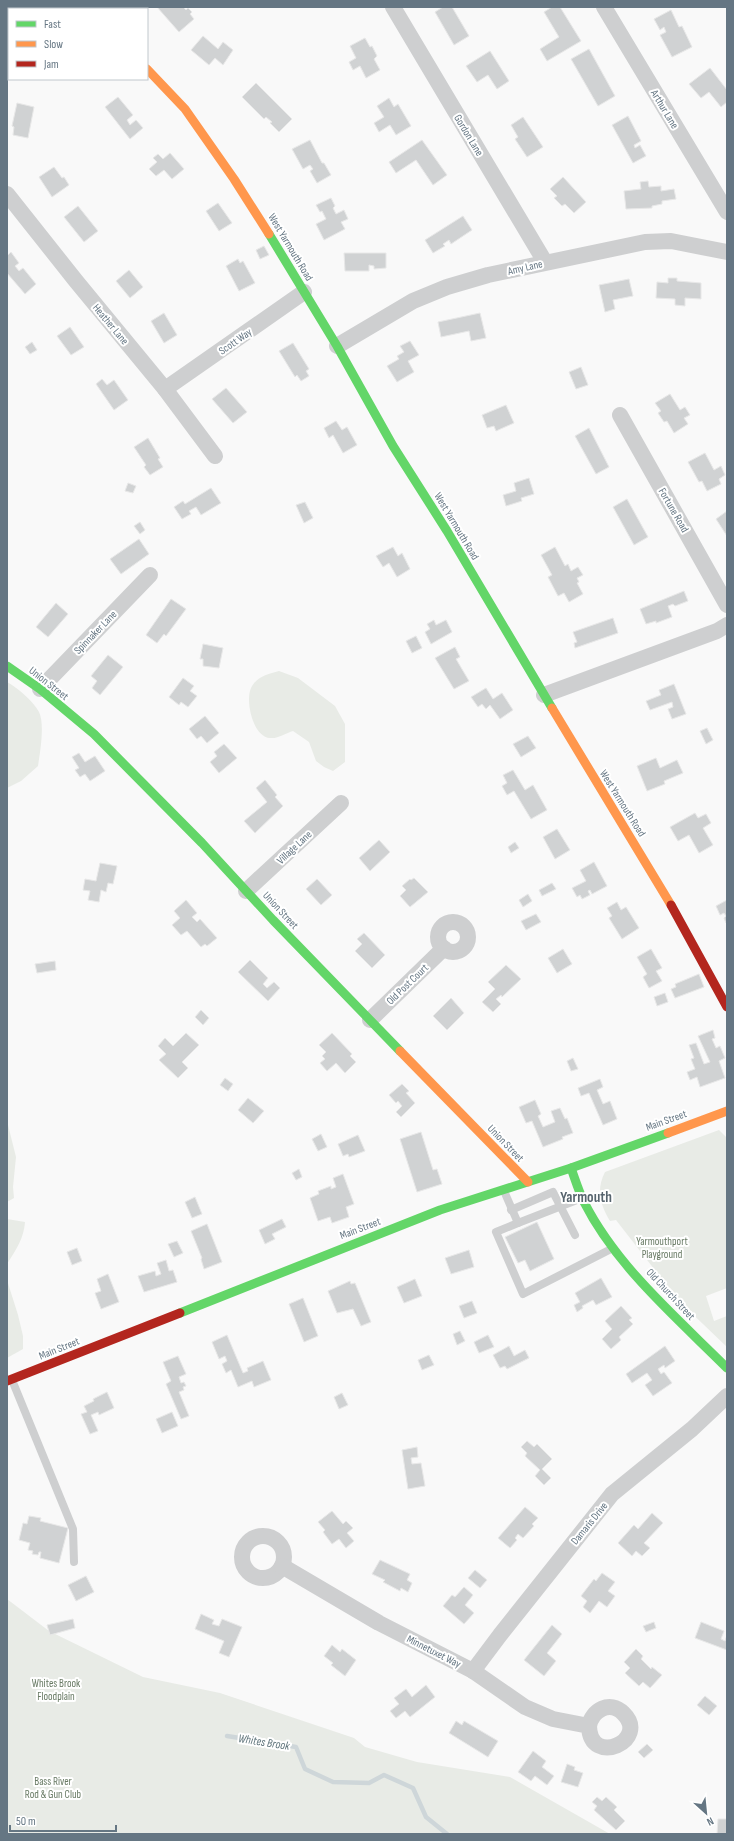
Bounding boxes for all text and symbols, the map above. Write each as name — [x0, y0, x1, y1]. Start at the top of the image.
legend — [8, 8, 148, 80]
text: Fast — [44, 17, 61, 32]
text: Slow — [44, 37, 63, 52]
text: Jam — [43, 57, 59, 72]
street label: Arthur Lane — [647, 87, 681, 131]
street label: Gordon Lane — [451, 112, 486, 158]
street label: West Yarmouth Road — [265, 211, 316, 284]
street label: Amy Lane — [505, 257, 544, 278]
street label: Heather Lane — [90, 301, 131, 347]
street label: Scott Way — [216, 325, 255, 357]
street label: Fortune Road — [656, 486, 692, 535]
street label: West Yarmouth Road — [431, 490, 482, 563]
street label: Spinnaker Lane — [71, 608, 119, 657]
street label: Union Street — [26, 664, 71, 703]
street label: West Yarmouth Road — [597, 767, 649, 839]
street label: Village Lane — [274, 828, 315, 867]
street label: Union Street — [260, 889, 302, 932]
street label: Old Post Court — [384, 961, 431, 1007]
street label: Main Street — [644, 1107, 689, 1134]
street label: Union Street — [485, 1122, 527, 1165]
district label: Yarmouth — [560, 1188, 612, 1207]
street label: Main Street — [338, 1215, 383, 1242]
park label: Yarmouthport Playground — [636, 1235, 688, 1261]
street label: Old Church Street — [644, 1266, 698, 1323]
street label: Main Street — [37, 1334, 82, 1362]
street label: Damaris Drive — [568, 1499, 610, 1547]
street label: Minnetuxet Way — [405, 1632, 464, 1671]
park label: Whites Brook Floodplain — [32, 1677, 81, 1703]
water label: Whites Brook — [237, 1731, 291, 1754]
park label: Bass River Rod & Gun Club — [25, 1775, 82, 1801]
north arrow — [686, 1793, 726, 1833]
scale bar — [10, 1807, 116, 1833]
text: 50 m — [16, 1814, 36, 1829]
text: N — [705, 1814, 716, 1829]

